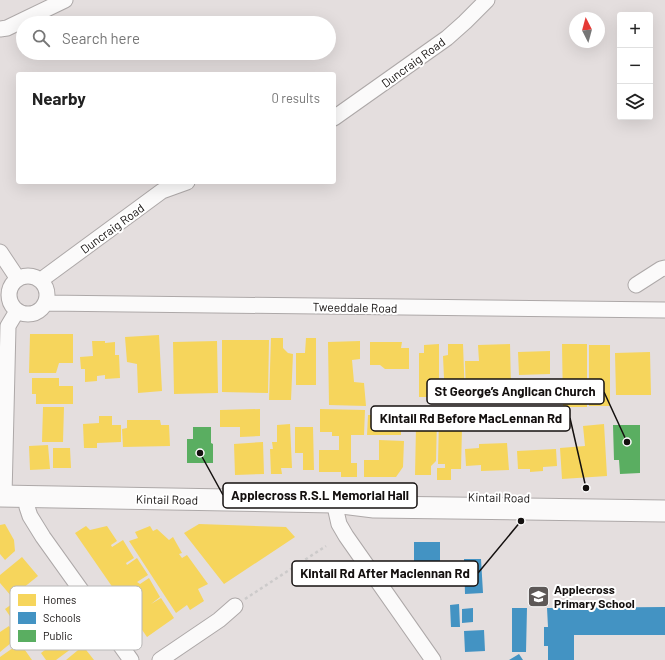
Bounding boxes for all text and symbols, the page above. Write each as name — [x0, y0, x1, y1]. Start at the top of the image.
north arrow — [569, 12, 605, 48]
map controls — [617, 12, 653, 120]
button: + — [617, 12, 653, 48]
search box — [16, 16, 336, 60]
icon: search — [30, 27, 52, 49]
text: Search here — [62, 29, 140, 47]
street label: Duncraig Road — [378, 34, 448, 90]
button: − — [617, 48, 653, 84]
button: layers — [617, 84, 653, 120]
text: Nearby — [32, 88, 86, 108]
text: 0 results — [271, 90, 320, 106]
street label: Duncraig Road — [77, 200, 147, 256]
street label: Tweeddale Road — [312, 299, 398, 315]
callout: St George’s Anglican Church — [427, 379, 604, 404]
text: St George’s Anglican Church — [434, 383, 596, 399]
callout: Kintail Rd Before MacLennan Rd — [371, 406, 570, 431]
text: Kintail Rd Before MacLennan Rd — [380, 410, 562, 426]
callout: Applecross R.S.L Memorial Hall — [223, 483, 417, 508]
text: Applecross R.S.L Memorial Hall — [231, 487, 409, 503]
street label: Kintail Road — [468, 489, 530, 505]
street label: Kintail Road — [136, 491, 198, 507]
callout: Kintail Rd After Maclennan Rd — [292, 561, 478, 586]
text: Kintail Rd After Maclennan Rd — [300, 565, 470, 581]
place label: Applecross Primary School — [554, 582, 635, 610]
school or university icon: Applecross Primary School — [526, 583, 552, 609]
legend — [10, 586, 142, 650]
text: Homes — [43, 593, 76, 606]
text: Schools — [43, 611, 81, 624]
text: Public — [43, 629, 73, 642]

